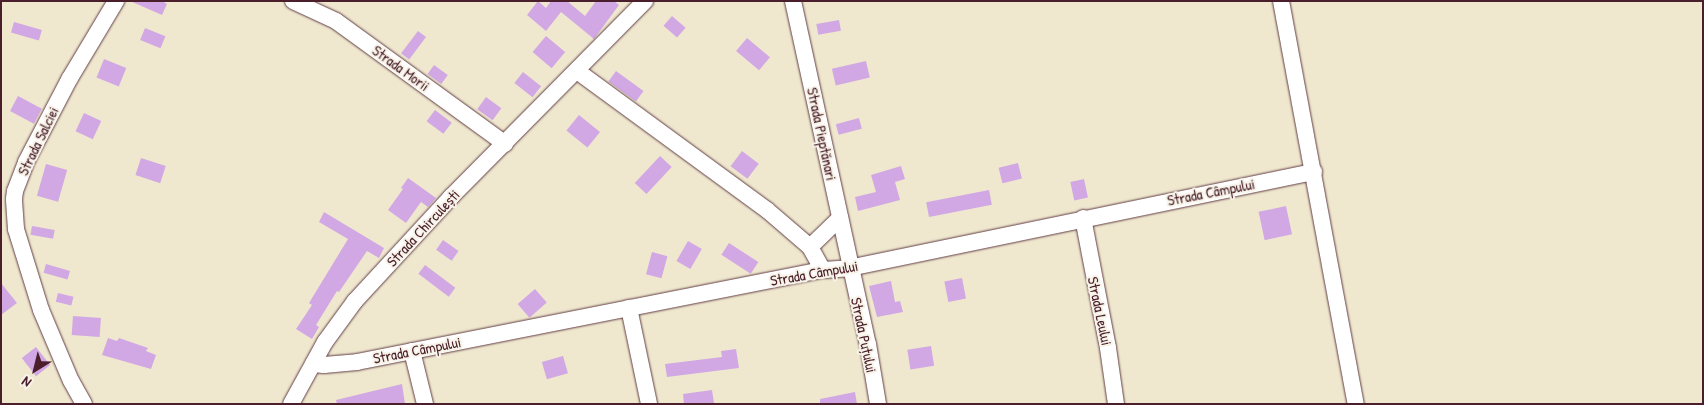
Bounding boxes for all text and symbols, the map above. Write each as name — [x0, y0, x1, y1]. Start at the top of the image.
street label: Strada Morii — [369, 41, 433, 95]
street label: Strada Pieptănari — [803, 86, 841, 182]
street label: Strada Salciei — [14, 104, 62, 178]
street label: Strada Câmpului — [1166, 175, 1256, 209]
street label: Strada Chirculești — [383, 186, 463, 270]
street label: Strada Câmpului — [769, 256, 859, 290]
street label: Strada Leului — [1084, 275, 1116, 347]
street label: Strada Puțului — [847, 296, 881, 374]
street label: Strada Câmpului — [372, 333, 462, 367]
north arrow — [10, 345, 60, 395]
text: N — [17, 373, 34, 392]

